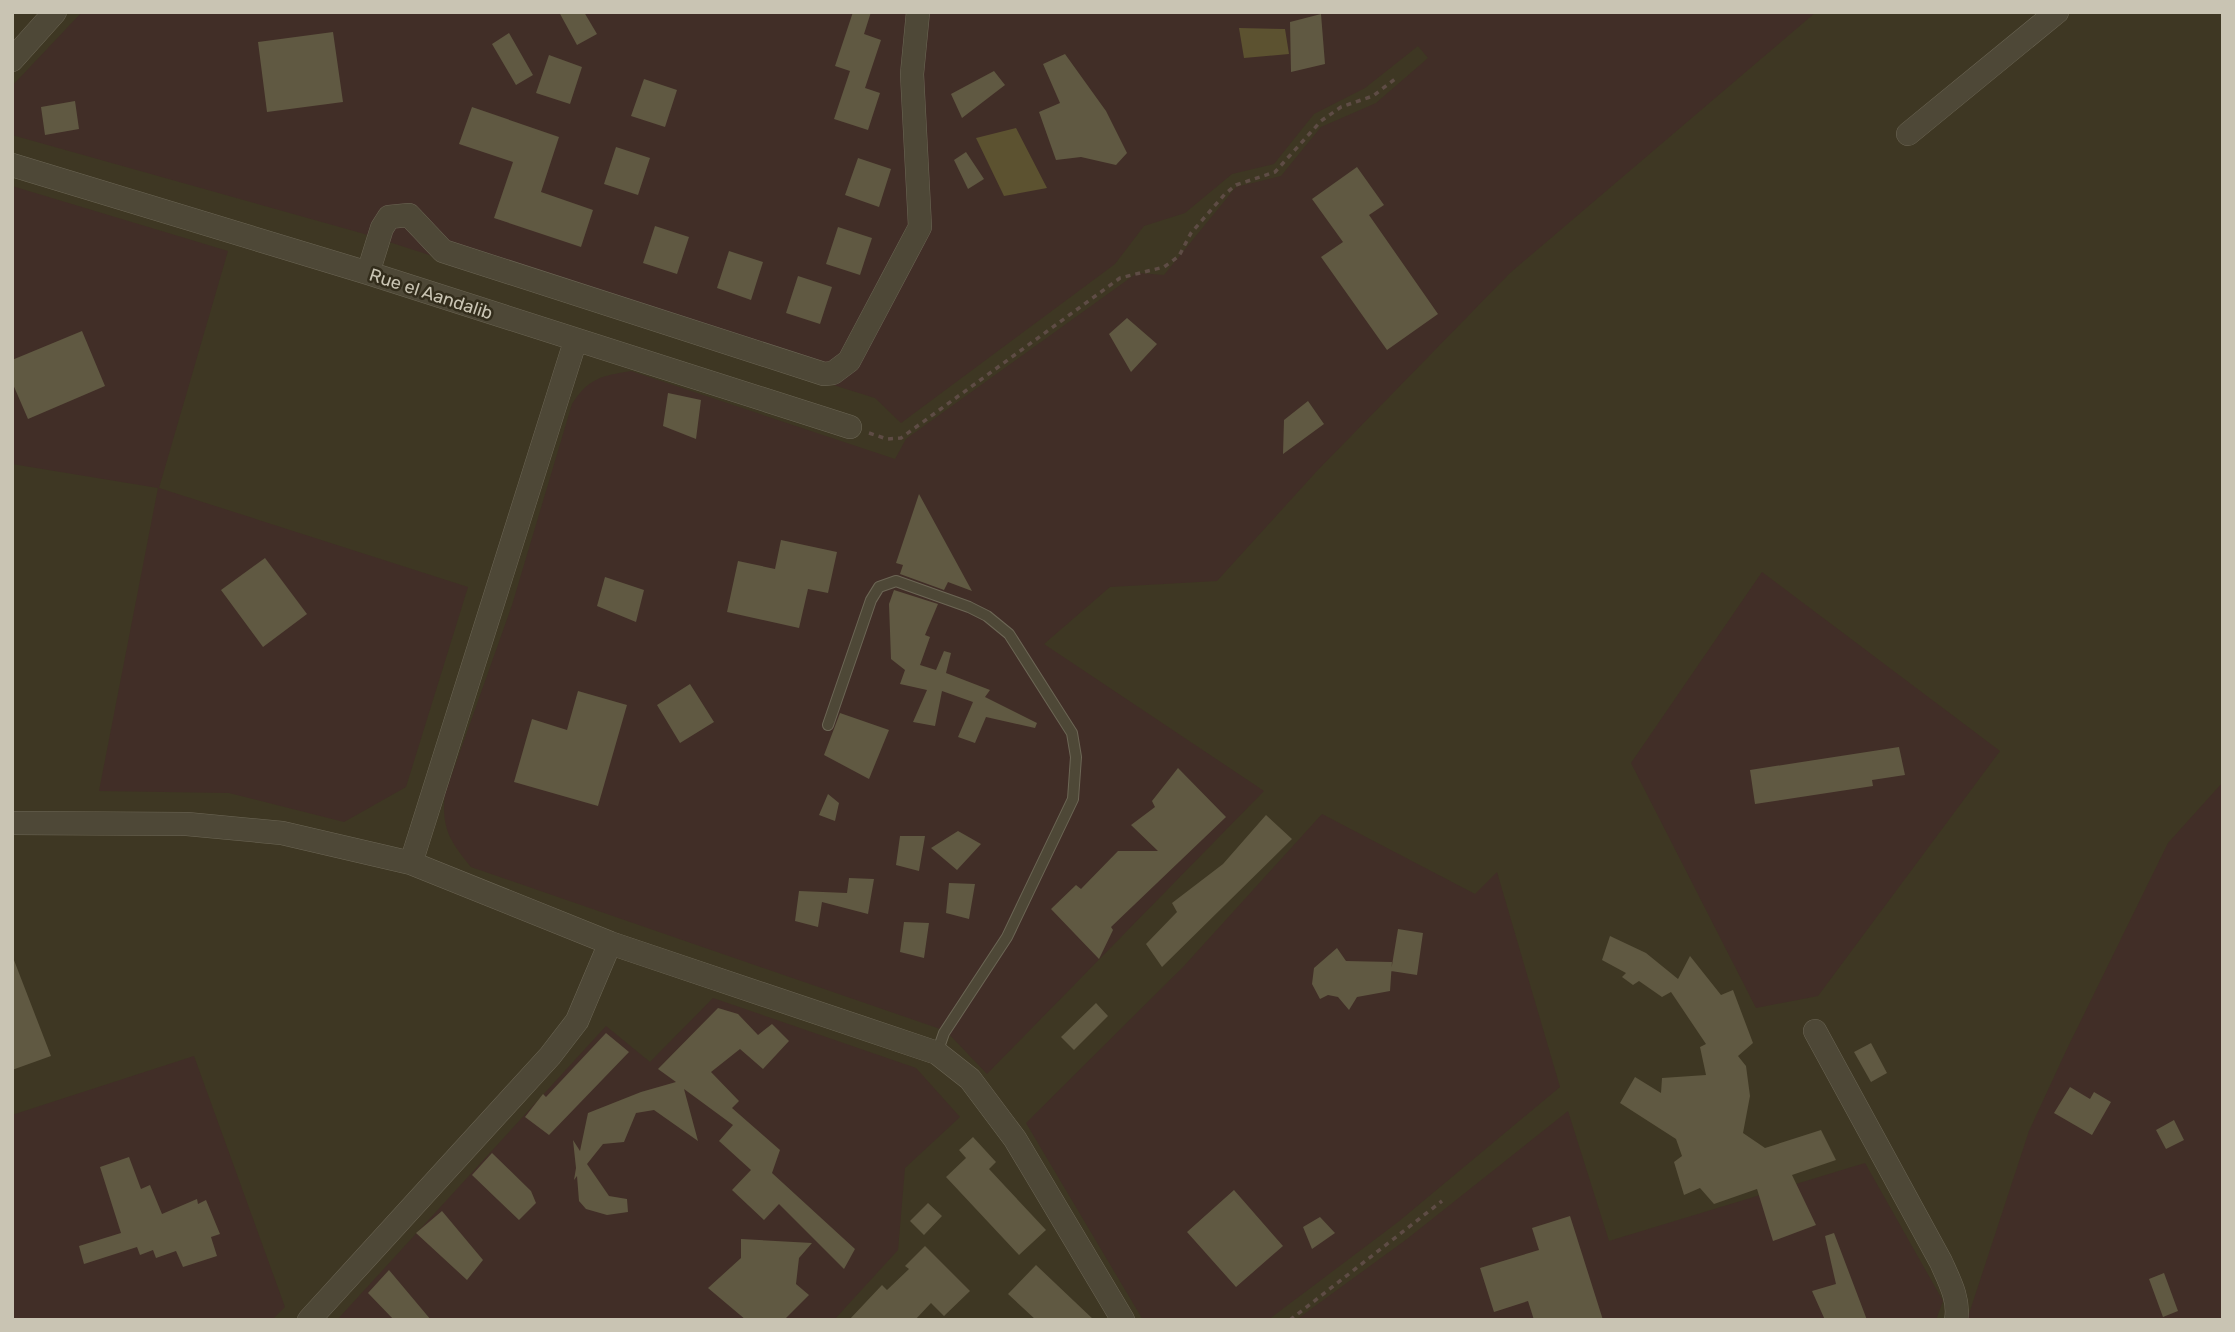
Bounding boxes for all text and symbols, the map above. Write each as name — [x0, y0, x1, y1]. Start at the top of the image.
street label: Rue el Aandalib — [366, 264, 496, 324]

